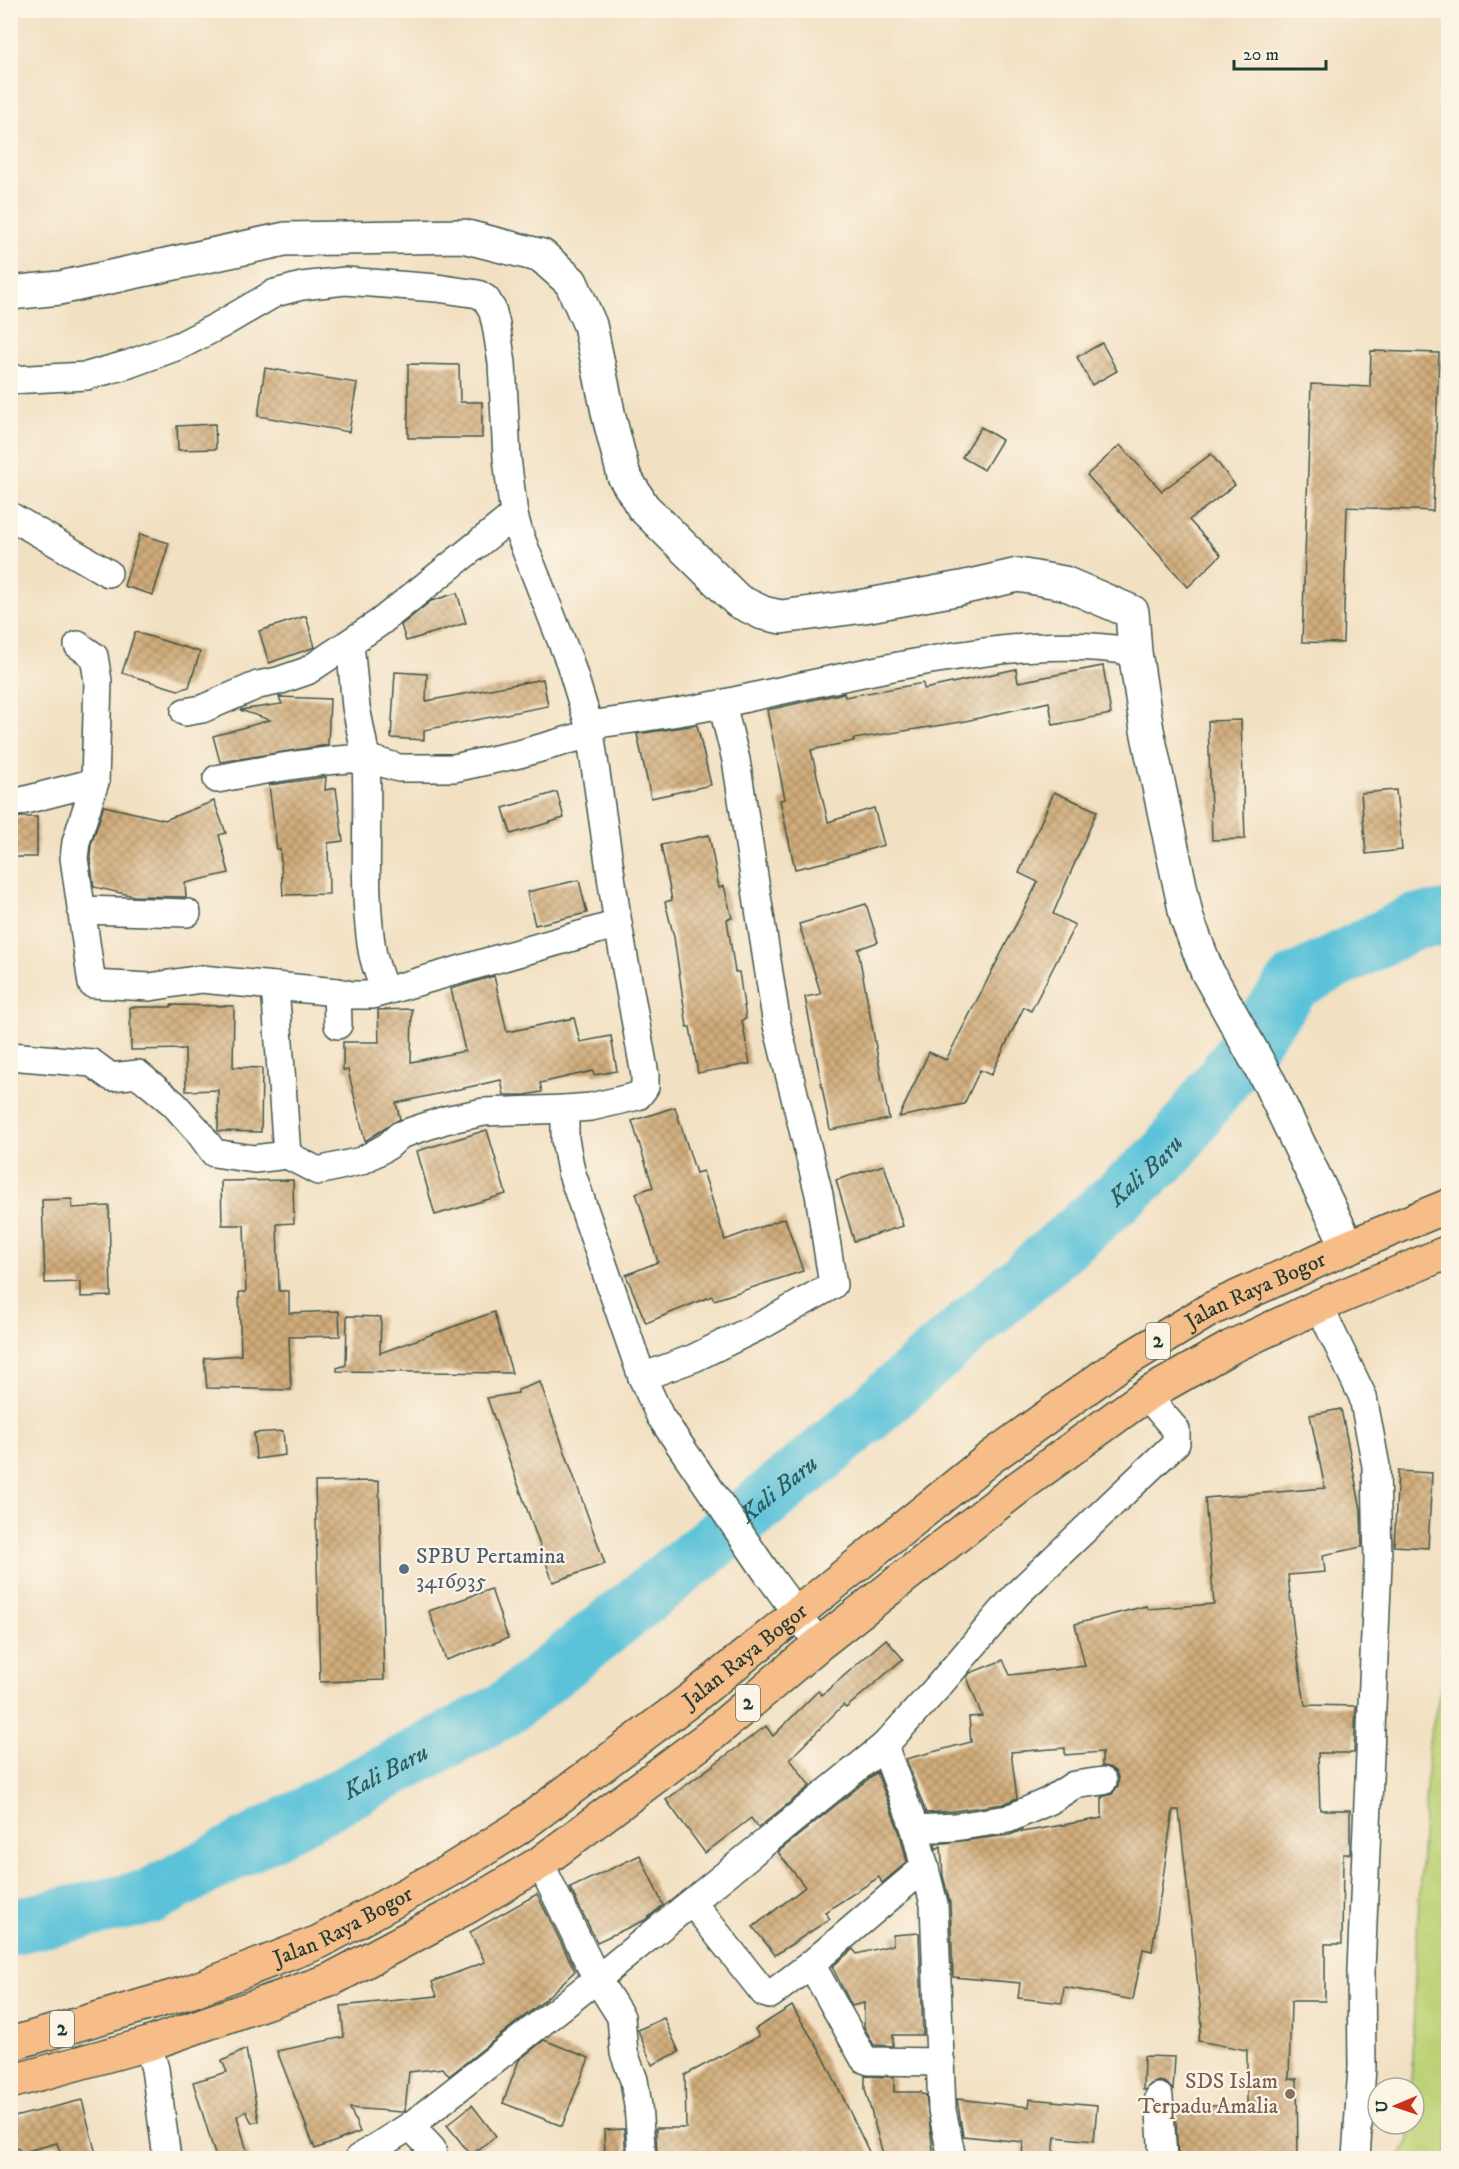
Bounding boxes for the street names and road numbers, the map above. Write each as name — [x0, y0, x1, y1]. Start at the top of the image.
street label: Jalan Raya Bogor — [1178, 1245, 1331, 1336]
road number: 2 — [1146, 1323, 1170, 1359]
street label: Jalan Raya Bogor — [676, 1597, 813, 1715]
road number: 2 — [736, 1685, 760, 1721]
street label: Jalan Raya Bogor — [268, 1880, 418, 1973]
road number: 2 — [50, 2011, 74, 2047]

